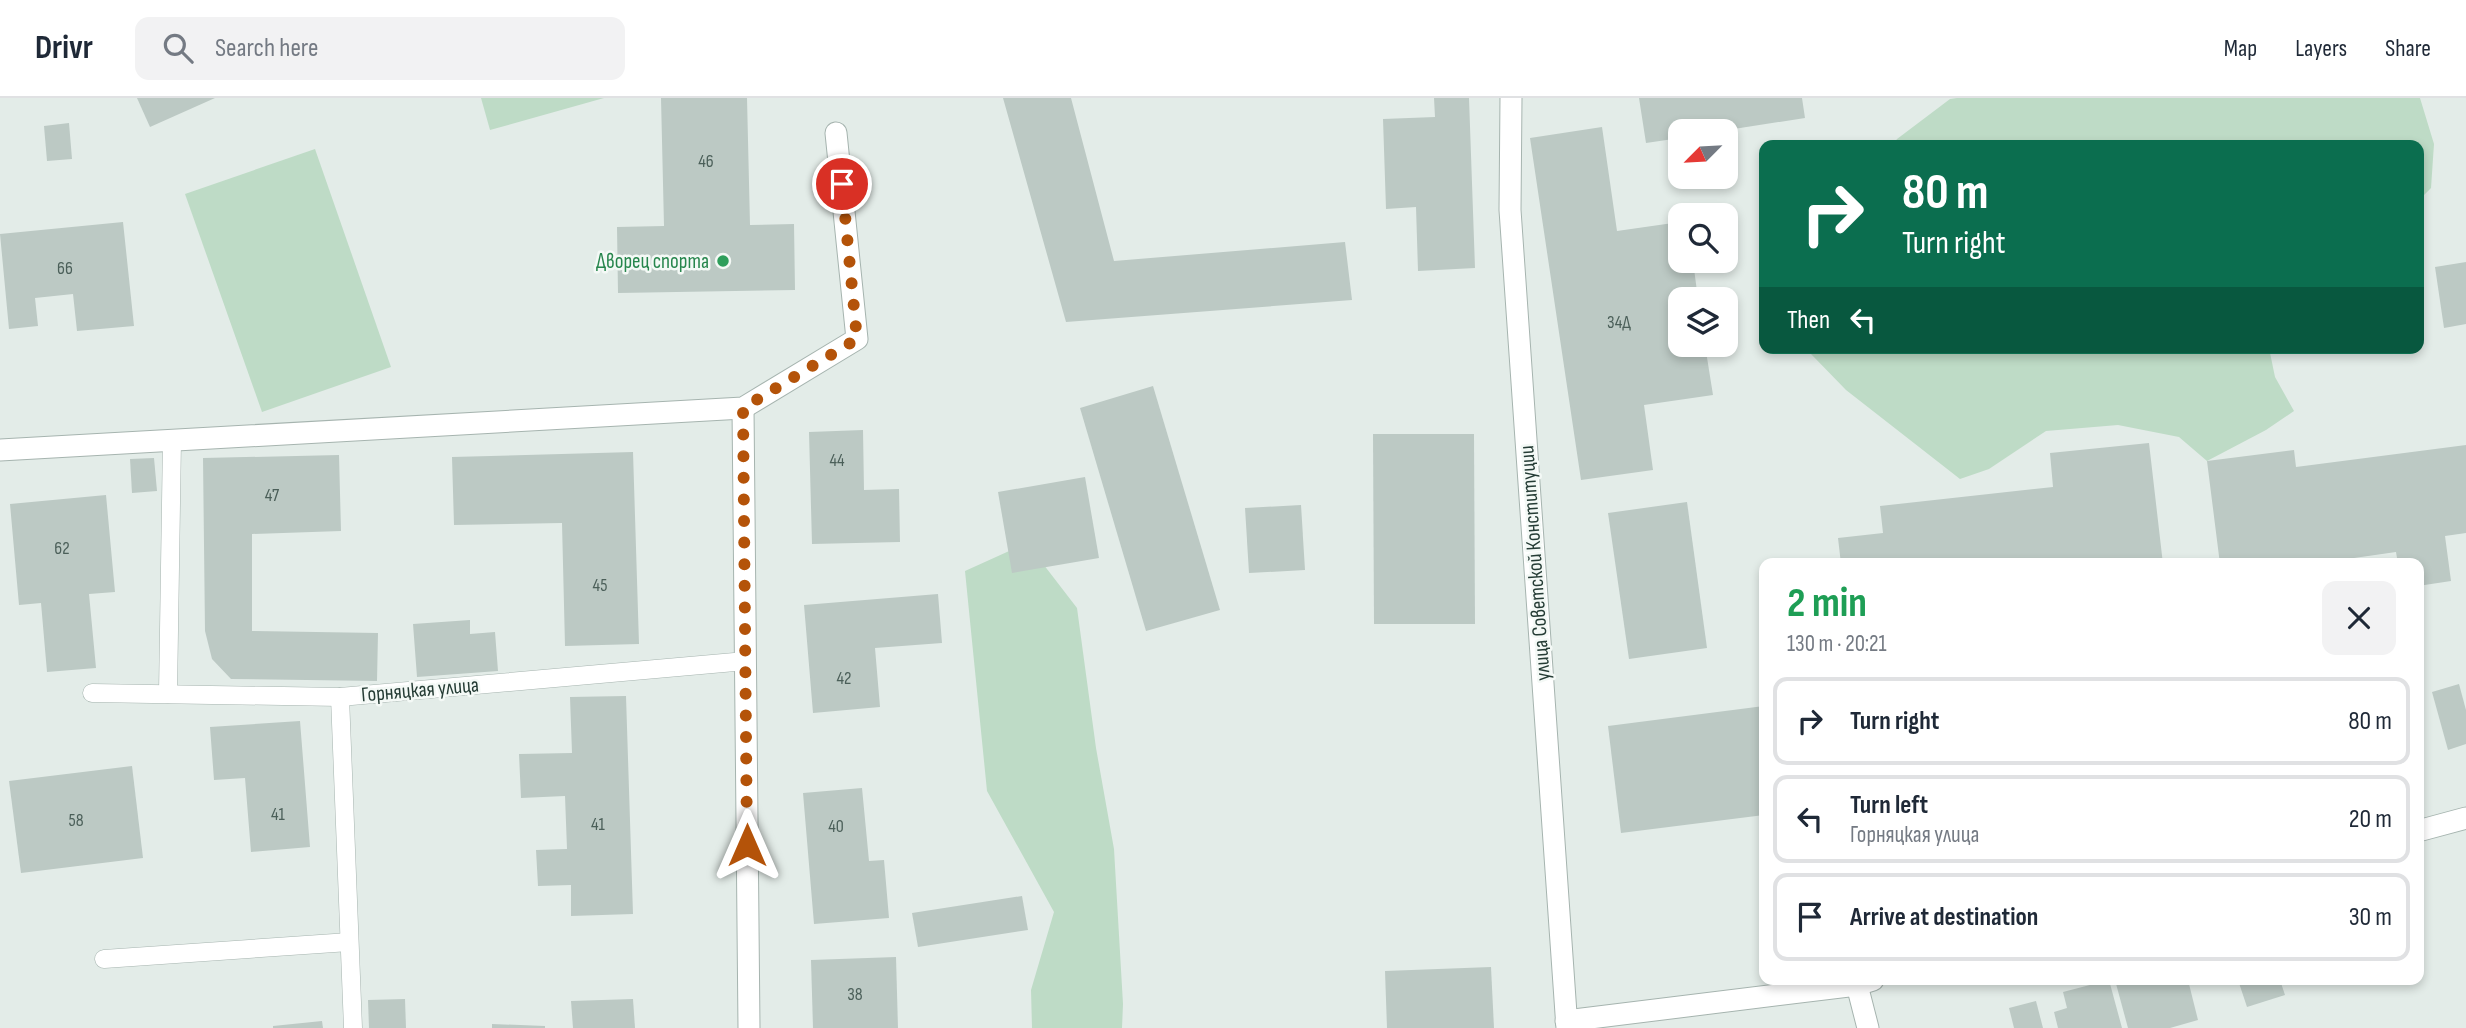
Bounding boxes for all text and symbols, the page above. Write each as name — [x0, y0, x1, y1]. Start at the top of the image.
search box — [135, 17, 625, 80]
text: Drivr — [35, 28, 93, 68]
icon: search — [159, 29, 197, 67]
text: Search here — [215, 33, 318, 64]
text: Map — [2224, 34, 2257, 63]
text: Layers — [2295, 34, 2347, 63]
text: Share — [2385, 34, 2431, 63]
north arrow — [1668, 119, 1738, 189]
map controls — [1668, 119, 1738, 357]
house number: 46 — [698, 151, 714, 172]
pin — [812, 154, 872, 214]
text: 80 m — [1902, 164, 1989, 223]
icon: arrive — [823, 165, 861, 203]
icon: right — [1787, 168, 1878, 259]
button: search — [1668, 203, 1738, 273]
text: Turn right — [1902, 224, 2006, 263]
place label: Дворец спорта — [596, 249, 709, 274]
marker: Дворец спорта — [715, 253, 731, 269]
house number: 66 — [57, 258, 73, 279]
button: layers — [1668, 287, 1738, 357]
icon: left — [1844, 301, 1882, 339]
text: Then — [1787, 305, 1830, 336]
house number: 34Д — [1607, 312, 1631, 333]
street label: улица Советской Конституции — [1514, 444, 1556, 682]
house number: 44 — [829, 450, 845, 471]
house number: 47 — [265, 485, 280, 506]
house number: 62 — [54, 538, 70, 559]
house number: 45 — [593, 575, 607, 596]
text: 2 min — [1787, 578, 1867, 629]
button: close — [2322, 581, 2396, 655]
text: 130 m · 20:21 — [1787, 630, 1887, 658]
house number: 42 — [836, 668, 852, 689]
street label: Горняцкая улица — [360, 672, 480, 708]
icon: right — [1791, 702, 1829, 740]
text: Turn right — [1850, 706, 1939, 737]
text: 80 m — [2348, 706, 2392, 737]
text: Turn left — [1850, 790, 1928, 821]
icon: left — [1791, 800, 1829, 838]
house number: 41 — [271, 804, 286, 825]
text: 20 m — [2349, 804, 2392, 835]
position arrow — [710, 808, 784, 882]
house number: 58 — [68, 810, 84, 831]
house number: 41 — [591, 814, 606, 835]
house number: 40 — [828, 816, 844, 837]
text: Горняцкая улица — [1850, 821, 1979, 849]
icon: arrive — [1791, 898, 1829, 936]
text: Arrive at destination — [1850, 902, 2038, 933]
text: 30 m — [2349, 902, 2392, 933]
house number: 38 — [847, 984, 863, 1005]

